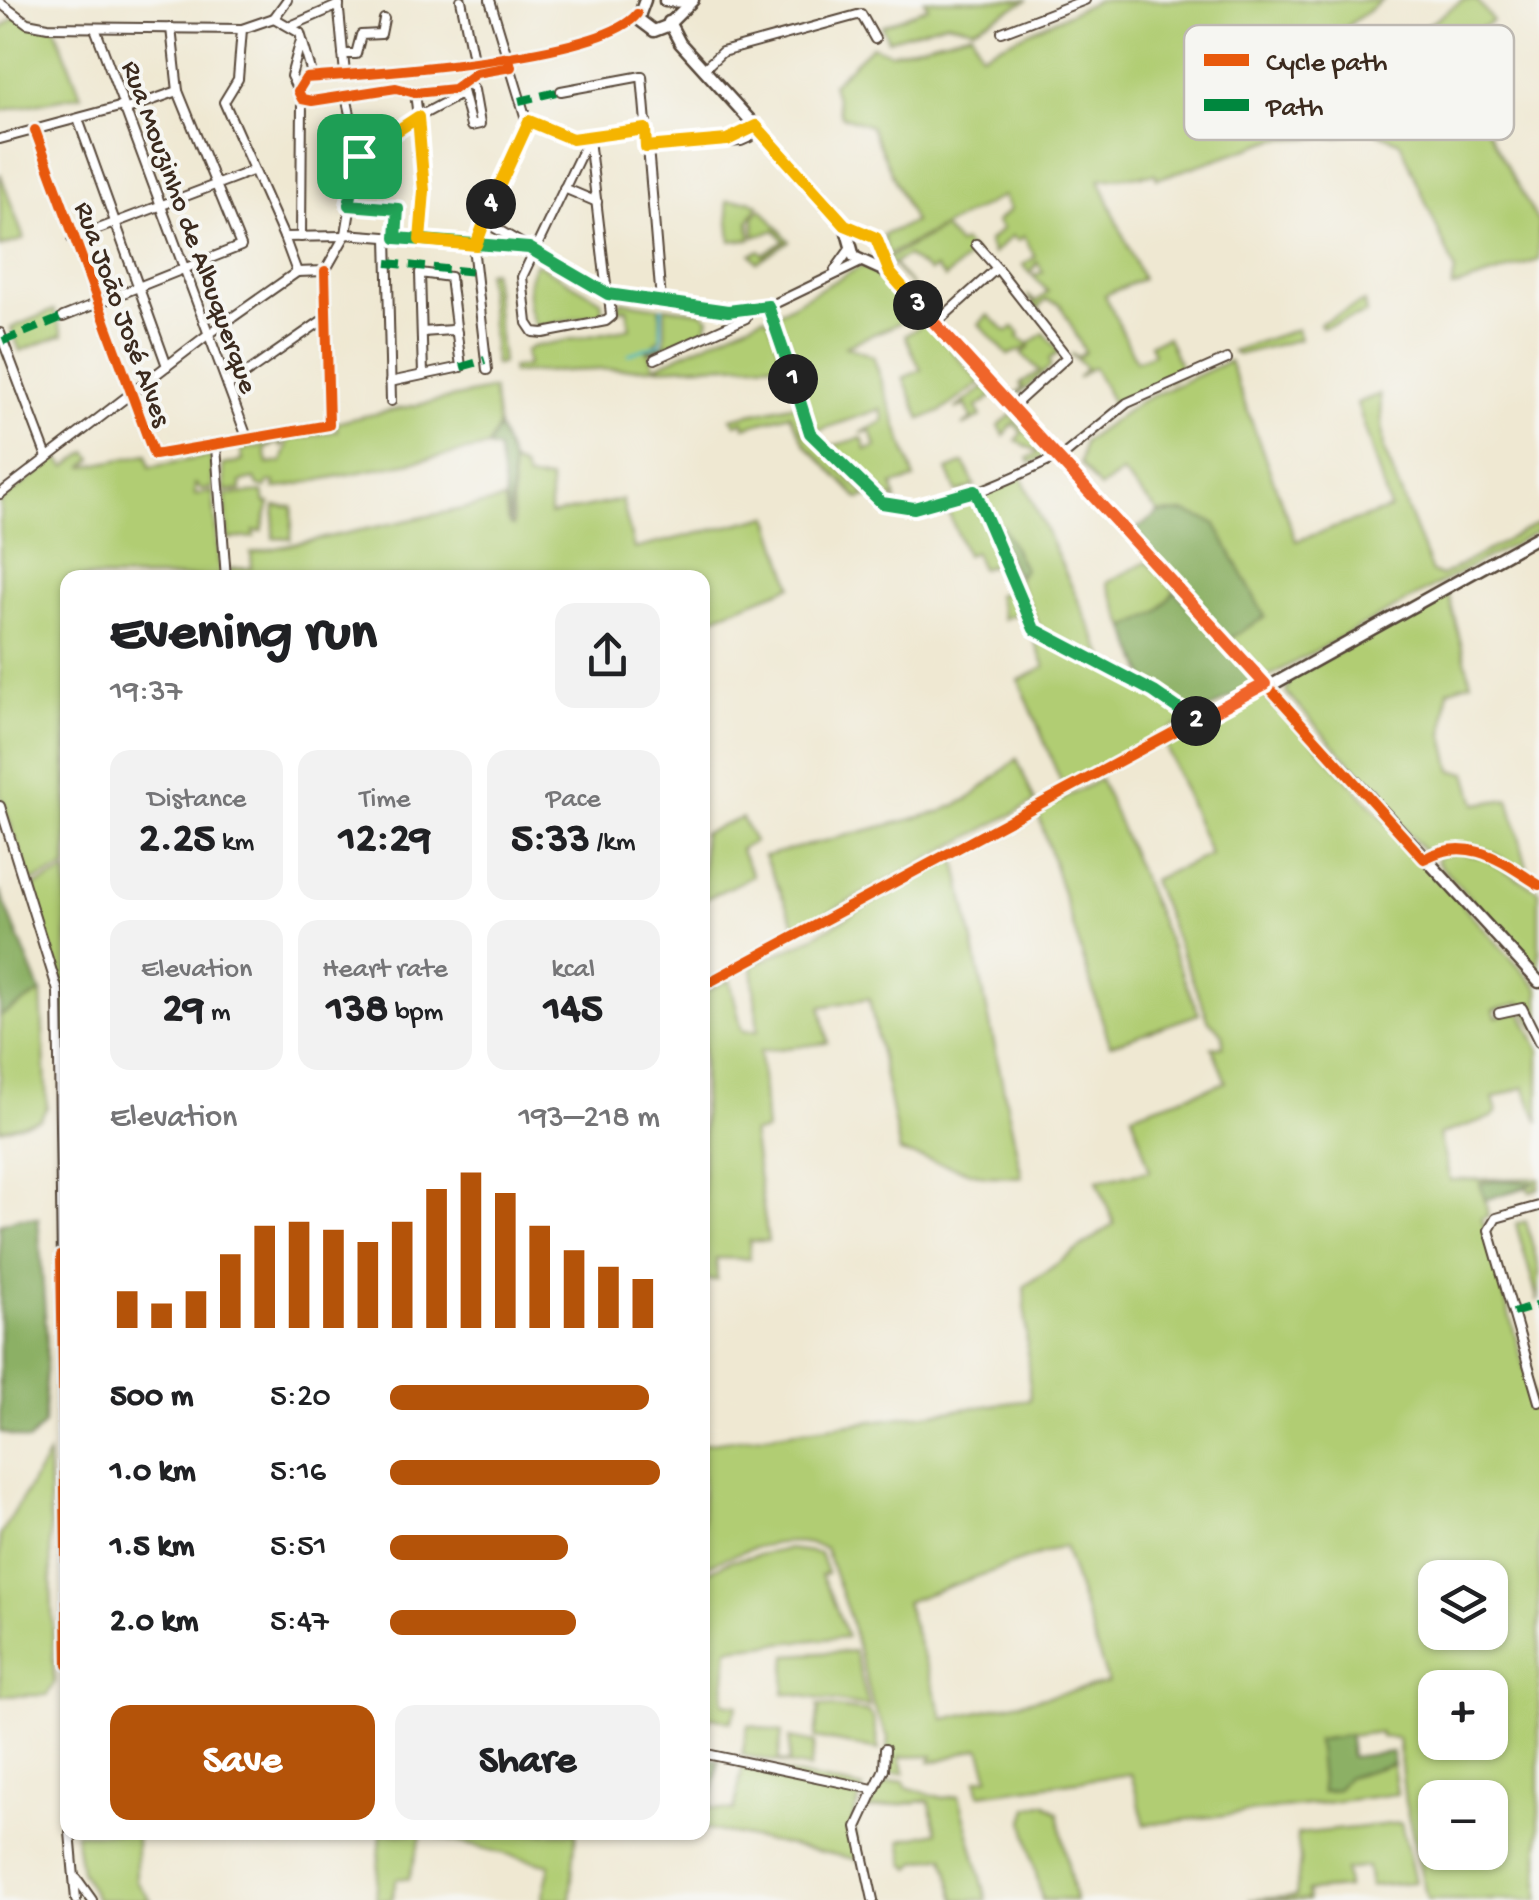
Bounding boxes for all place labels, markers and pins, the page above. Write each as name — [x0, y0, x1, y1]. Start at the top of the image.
pin — [317, 114, 402, 199]
pin: 4 — [466, 179, 516, 229]
pin: 3 — [893, 280, 943, 330]
pin: 1 — [768, 354, 818, 404]
pin: 2 — [1171, 696, 1221, 746]

